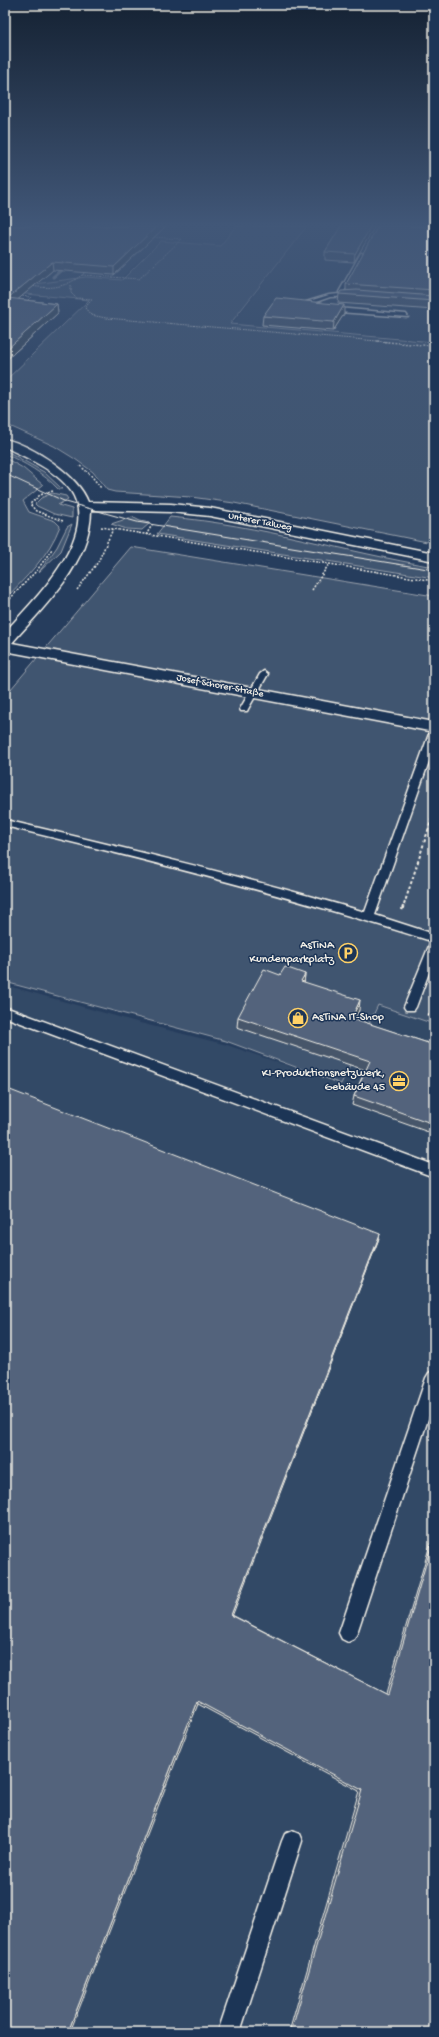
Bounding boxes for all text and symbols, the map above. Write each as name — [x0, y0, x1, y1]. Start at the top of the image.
street label: Unterer Talweg — [227, 510, 293, 534]
street label: Josef-Schorer-Straße — [175, 672, 265, 700]
place label: AsTiNA Kundenparkplatz — [250, 939, 335, 967]
parking icon: AsTiNA Kundenparkplatz — [337, 942, 359, 964]
shop icon: AsTiNA IT-Shop — [287, 1007, 309, 1029]
place label: AsTiNA IT-Shop — [312, 1011, 384, 1025]
place label: KI-Produktionsnetzwerk, Gebäude 45 — [262, 1067, 385, 1095]
office icon: KI-Produktionsnetzwerk, Gebäude 45 — [388, 1070, 410, 1092]

